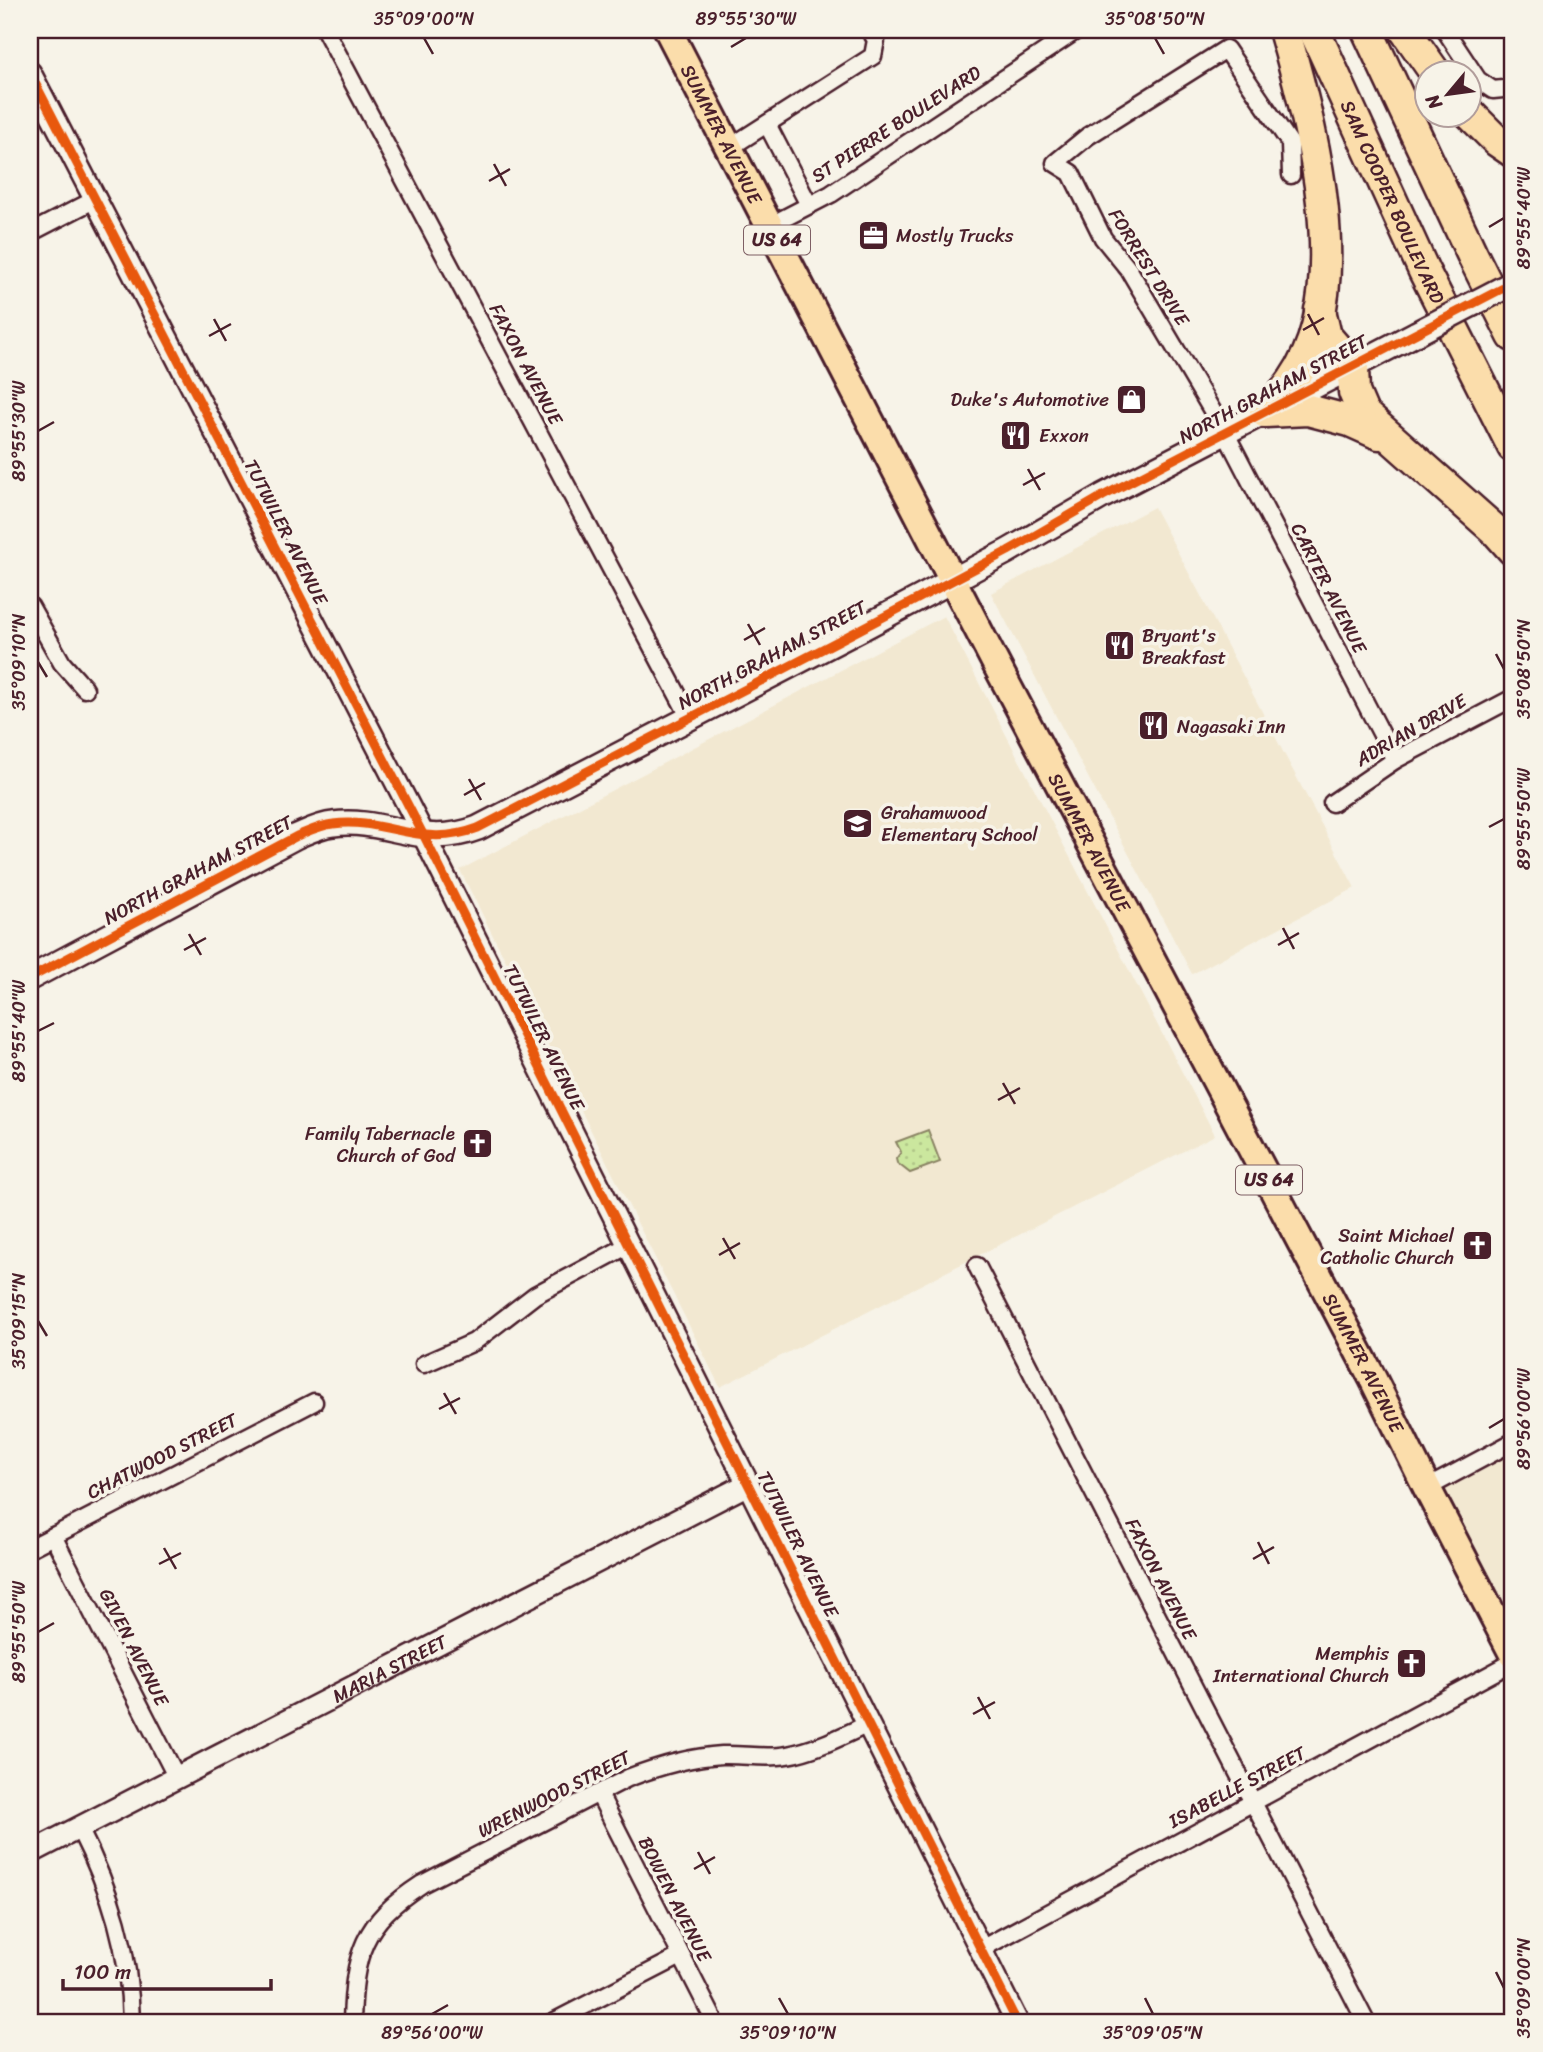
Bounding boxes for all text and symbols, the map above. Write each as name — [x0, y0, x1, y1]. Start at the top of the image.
text: 35°09'00"N — [374, 3, 475, 35]
text: 89°55'30"W — [696, 3, 798, 35]
text: 35°08'50"N — [1105, 3, 1205, 35]
street label: ST PIERRE BOULEVARD — [804, 56, 988, 192]
street label: SUMMER AVENUE — [672, 58, 772, 211]
north arrow — [1414, 60, 1484, 130]
text: N — [1416, 88, 1452, 117]
street label: SAM COOPER BOULEVARD — [1331, 94, 1455, 310]
text: 89°55'40"W — [1508, 166, 1540, 269]
street label: FORREST DRIVE — [1100, 202, 1199, 334]
office icon: Mostly Trucks — [856, 218, 890, 252]
place label: Mostly Trucks — [896, 219, 1014, 252]
road number: US 64 — [744, 226, 810, 254]
street label: FAXON AVENUE — [480, 297, 573, 432]
street label: NORTH GRAHAM STREET — [1172, 324, 1375, 453]
text: 89°55'30"W — [3, 379, 35, 481]
shop icon: Duke's Automotive — [1115, 382, 1149, 416]
place label: Duke's Automotive — [950, 383, 1109, 416]
restaurant icon: Exxon — [999, 418, 1033, 452]
place label: Exxon — [1039, 419, 1089, 452]
street label: TUTWILER AVENUE — [235, 453, 338, 612]
street label: CARTER AVENUE — [1282, 517, 1377, 660]
street label: NORTH GRAHAM STREET — [671, 590, 874, 719]
text: 35°09'10"N — [3, 613, 35, 710]
place label: Bryant's Breakfast — [1142, 619, 1226, 674]
text: 35°08'50"N — [1508, 619, 1540, 719]
restaurant icon: Bryant's Breakfast — [1102, 629, 1136, 663]
street label: ADRIAN DRIVE — [1348, 684, 1474, 776]
restaurant icon: Nagasaki Inn — [1137, 709, 1171, 743]
place label: Nagasaki Inn — [1177, 710, 1285, 743]
street label: SUMMER AVENUE — [1039, 766, 1141, 919]
text: 89°55'50"W — [1508, 767, 1540, 870]
place label: Grahamwood Elementary School — [881, 796, 1038, 851]
street label: NORTH GRAHAM STREET — [97, 805, 300, 934]
school or university icon: Grahamwood Elementary School — [841, 806, 875, 840]
street label: TUTWILER AVENUE — [494, 958, 595, 1117]
text: 89°55'40"W — [3, 979, 35, 1082]
place label: Family Tabernacle Church of God — [305, 1117, 457, 1172]
church icon: Family Tabernacle Church of God — [461, 1127, 495, 1161]
road number: US 64 — [1236, 1166, 1302, 1195]
place label: Saint Michael Catholic Church — [1320, 1219, 1455, 1274]
church icon: Saint Michael Catholic Church — [1460, 1229, 1494, 1263]
text: 35°09'15"N — [3, 1272, 35, 1369]
street label: SUMMER AVENUE — [1314, 1286, 1414, 1439]
text: 89°56'00"W — [1508, 1367, 1540, 1470]
street label: CHATWOOD STREET — [81, 1403, 245, 1508]
street label: TUTWILER AVENUE — [748, 1465, 849, 1624]
street label: FAXON AVENUE — [1116, 1512, 1207, 1647]
text: 89°55'50"W — [3, 1580, 35, 1683]
street label: GIVEN AVENUE — [90, 1582, 179, 1713]
street label: MARIA STREET — [326, 1624, 454, 1712]
place label: Memphis International Church — [1212, 1637, 1389, 1692]
church icon: Memphis International Church — [1395, 1647, 1429, 1681]
street label: ISABELLE STREET — [1161, 1736, 1312, 1838]
street label: WRENWOOD STREET — [471, 1740, 638, 1847]
street label: BOWEN AVENUE — [629, 1830, 722, 1969]
text: 35°09'00"N — [1508, 1937, 1540, 2038]
scale bar — [63, 1947, 271, 1991]
text: 100 m — [74, 1953, 131, 1991]
text: 89°56'00"W — [381, 2017, 484, 2049]
text: 35°09'10"N — [740, 2017, 837, 2049]
text: 35°09'05"N — [1103, 2017, 1204, 2049]

